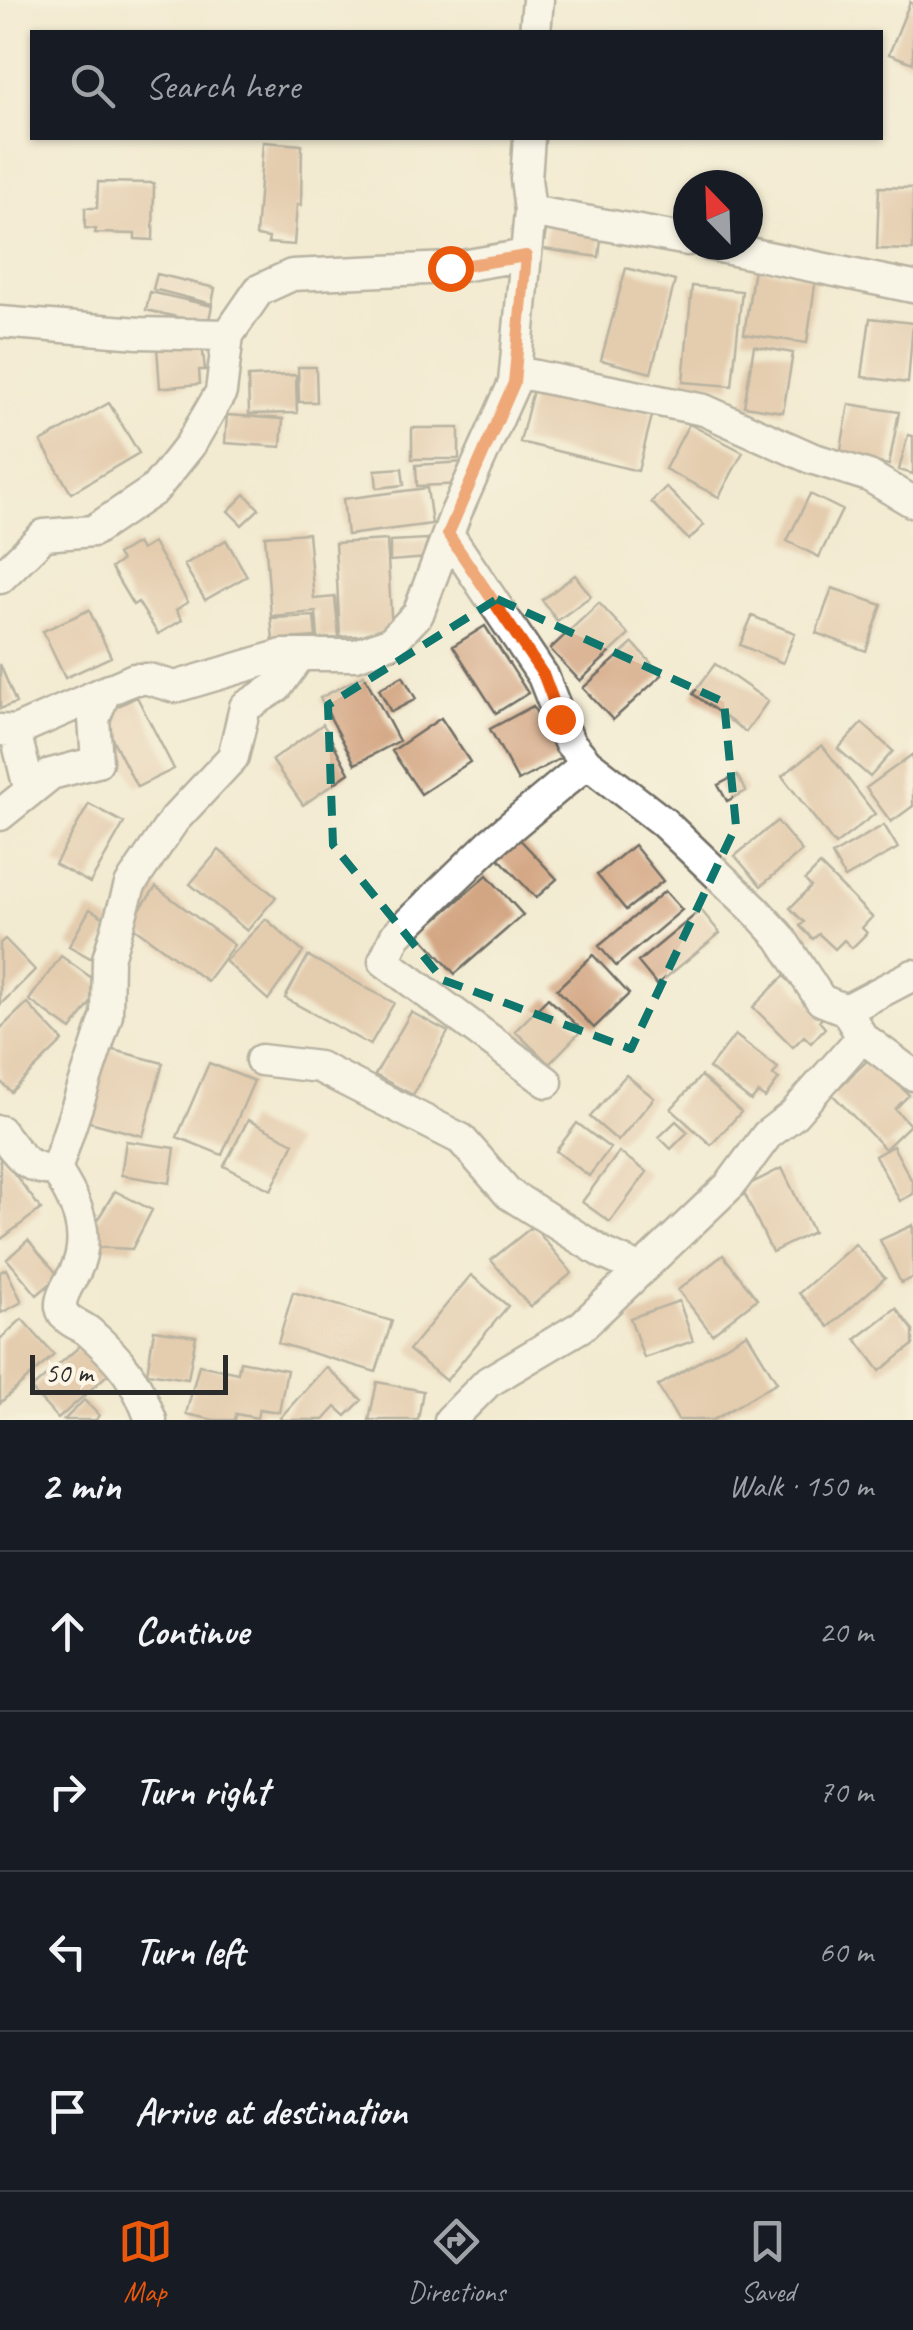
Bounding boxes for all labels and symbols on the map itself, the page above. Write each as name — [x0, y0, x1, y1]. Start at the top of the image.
north arrow — [673, 170, 763, 260]
route start — [428, 246, 474, 292]
route end — [538, 697, 584, 743]
scale bar — [30, 1350, 228, 1394]

